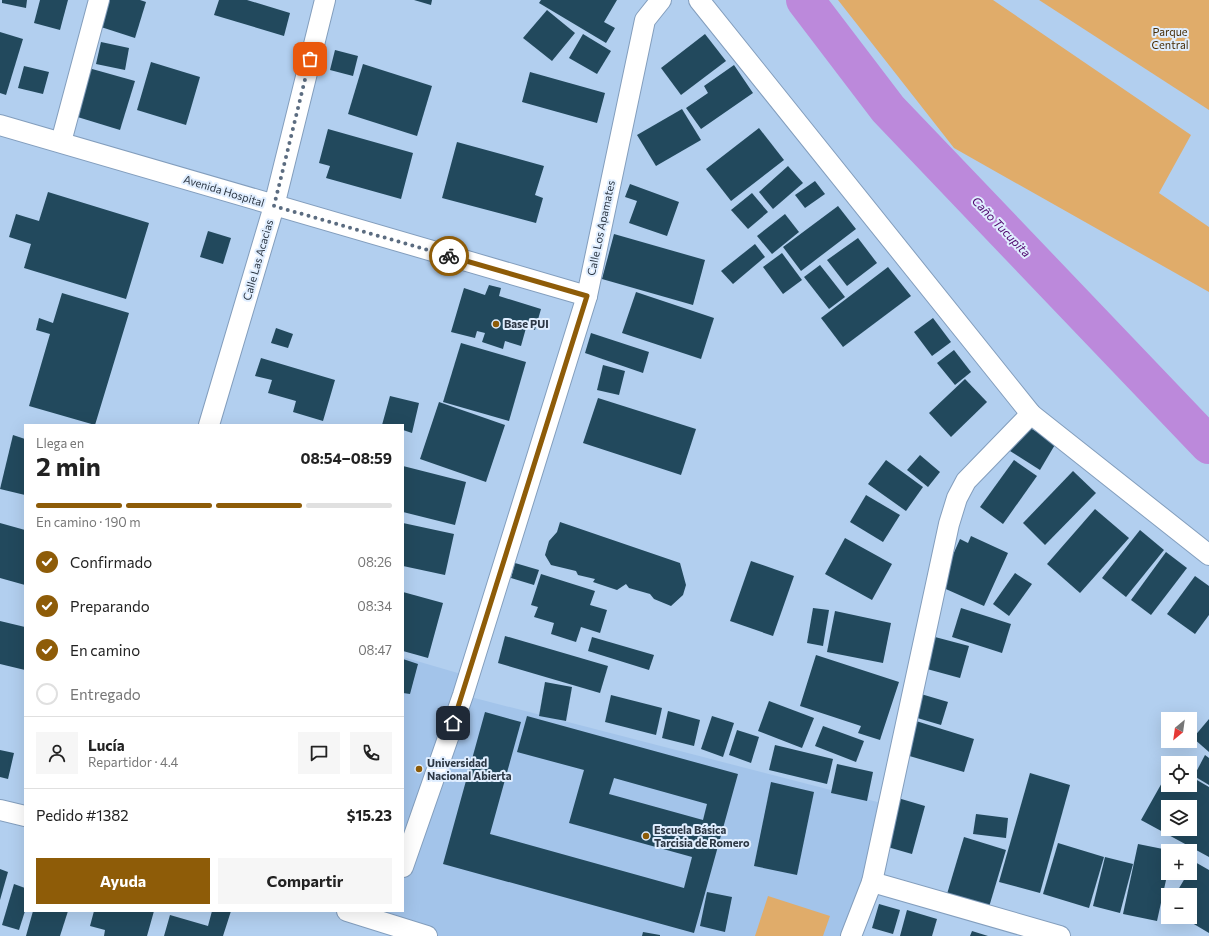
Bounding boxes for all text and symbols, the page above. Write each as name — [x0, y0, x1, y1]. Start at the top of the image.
park label: Parque Central — [1152, 25, 1188, 51]
pin — [293, 42, 327, 76]
icon: bag — [299, 48, 321, 70]
street label: Avenida Hospital — [182, 172, 266, 209]
street label: Calle Los Apamates — [584, 179, 617, 277]
water label: Caño Tucupita — [970, 193, 1034, 259]
street label: Calle Las Acacias — [240, 218, 275, 302]
courier — [429, 236, 469, 276]
icon: bike — [438, 245, 460, 267]
place label: Base PUI — [504, 317, 549, 330]
marker: Base PUI — [491, 319, 501, 329]
text: Llega en — [36, 435, 84, 451]
text: 08:54–08:59 — [300, 449, 392, 467]
text: 2 min — [36, 450, 101, 481]
text: En camino · 190 m — [36, 514, 141, 530]
icon: check — [36, 551, 58, 573]
text: Confirmado — [70, 553, 152, 571]
text: 08:26 — [357, 554, 392, 570]
icon: check — [36, 595, 58, 617]
text: Preparando — [70, 597, 150, 615]
text: 08:34 — [357, 598, 392, 614]
icon: check — [36, 639, 58, 661]
text: En camino — [70, 641, 140, 659]
text: 08:47 — [358, 642, 392, 658]
text: Entregado — [70, 685, 141, 703]
pin — [436, 706, 470, 740]
icon: home — [442, 712, 464, 734]
north arrow — [1161, 712, 1197, 748]
map controls — [1161, 712, 1197, 924]
button: person — [36, 732, 78, 774]
button: chat — [298, 732, 340, 774]
button: phone — [350, 732, 392, 774]
text: Lucía — [88, 736, 125, 754]
text: Repartidor · 4.4 — [88, 754, 178, 770]
place label: Universidad Nacional Abierta — [427, 756, 512, 782]
button: locate — [1161, 756, 1197, 792]
marker: Universidad Nacional Abierta — [414, 764, 424, 774]
button: layers — [1161, 800, 1197, 836]
text: Pedido #1382 — [36, 806, 129, 824]
text: $15.23 — [347, 806, 392, 824]
place label: Escuela Básica Tarcisia de Romero — [654, 823, 750, 849]
marker: Escuela Básica Tarcisia de Romero — [641, 831, 651, 841]
button: + — [1161, 844, 1197, 880]
button: Ayuda — [36, 858, 210, 904]
button: Compartir — [218, 858, 392, 904]
button: − — [1161, 888, 1197, 924]

